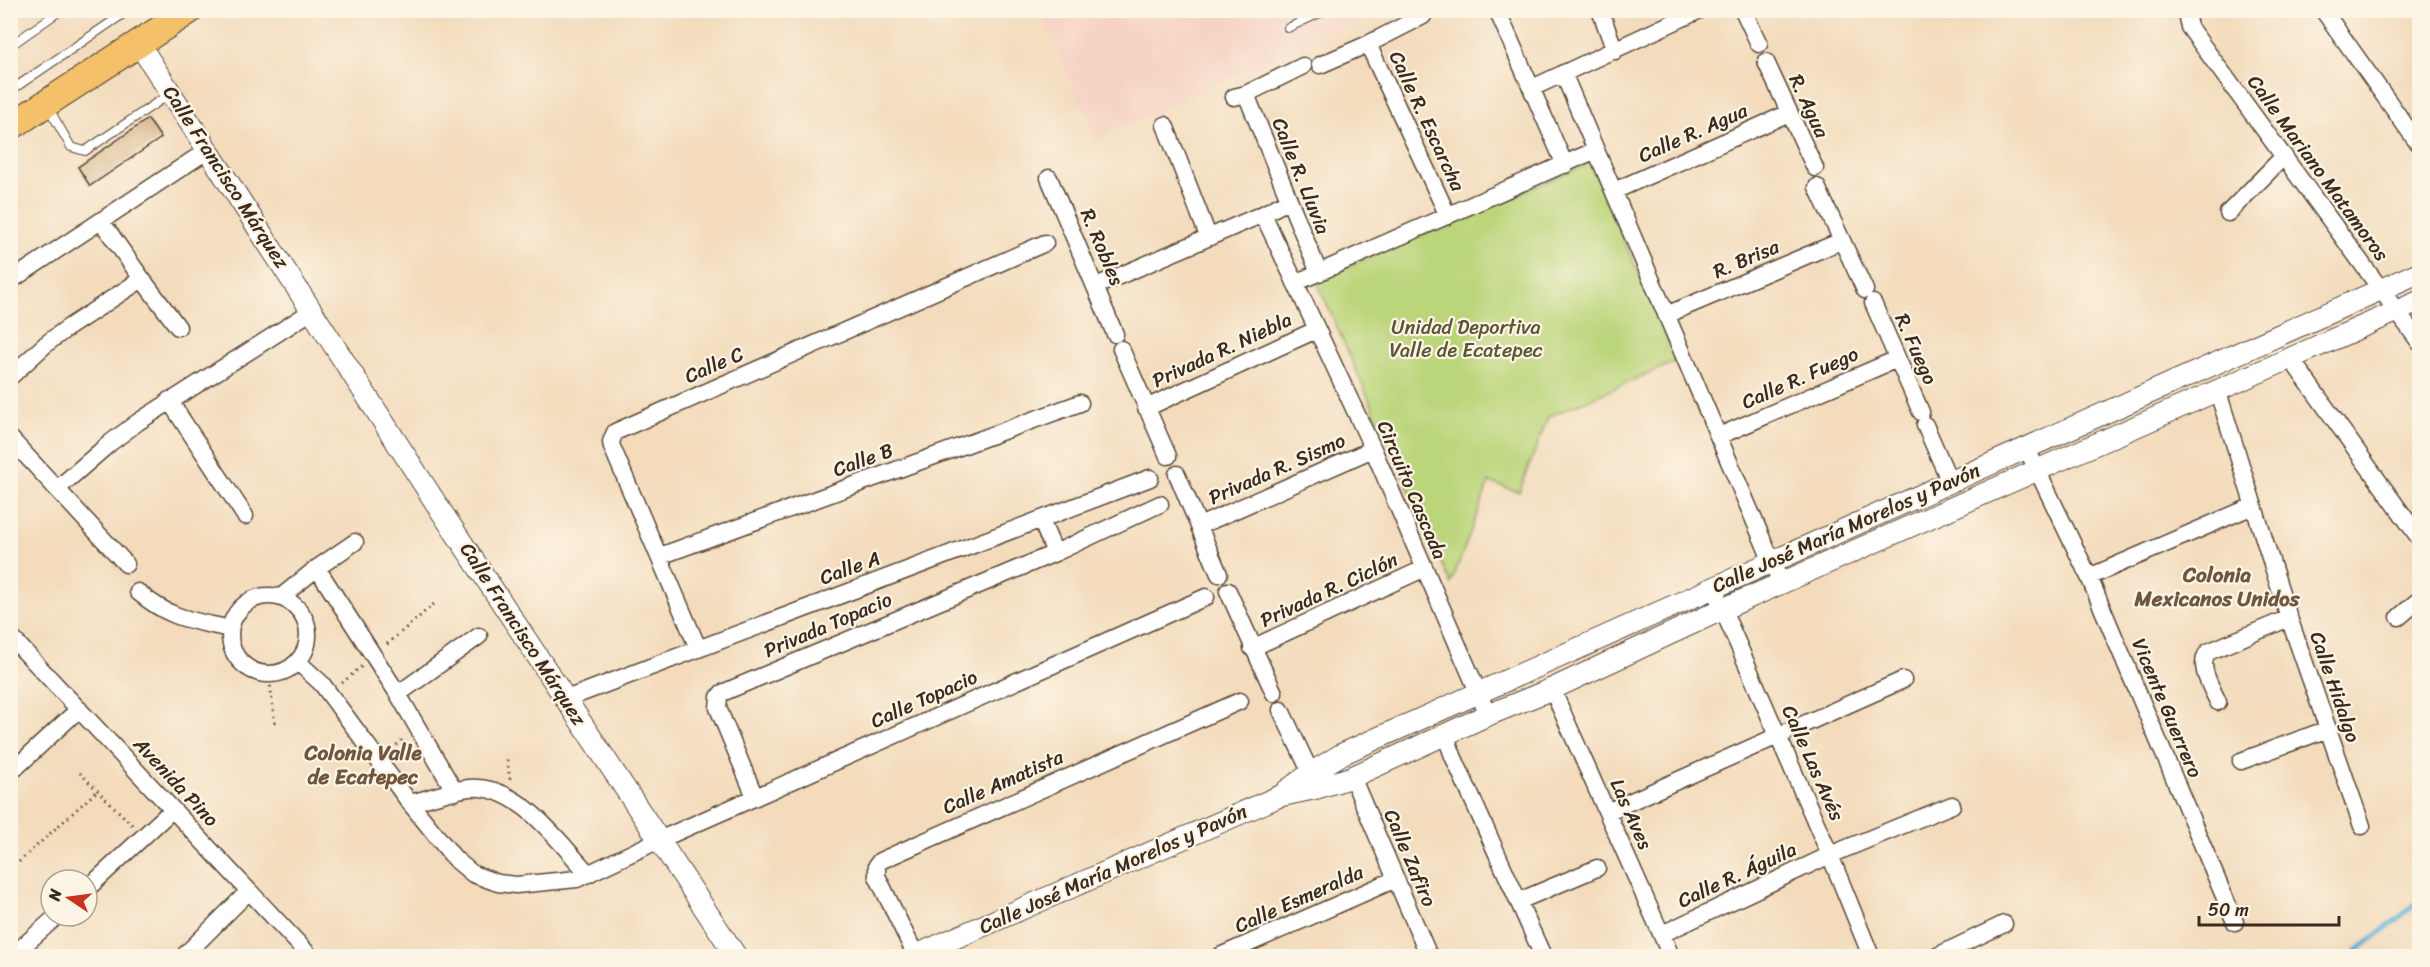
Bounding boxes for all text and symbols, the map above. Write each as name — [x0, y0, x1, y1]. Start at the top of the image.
street label: Calle R. Escarcha — [1379, 45, 1475, 198]
street label: Calle Mariano Matamoros — [2238, 67, 2399, 270]
street label: R. Agua — [1779, 68, 1839, 145]
street label: Calle Francisco Márquez — [153, 78, 299, 276]
street label: Calle R. Agua — [1633, 93, 1754, 173]
street label: Calle R. Lluvia — [1262, 112, 1340, 240]
street label: R. Robles — [1070, 203, 1134, 292]
street label: R. Brisa — [1707, 229, 1786, 289]
street label: Privada R. Niebla — [1146, 302, 1298, 398]
street label: R. Fuego — [1885, 307, 1947, 391]
park label: Unidad Deportiva Valle de Ecatepec — [1389, 310, 1543, 368]
street label: Calle C — [679, 336, 750, 394]
street label: Calle R. Fuego — [1736, 337, 1864, 419]
street label: Circuito Cascada — [1367, 415, 1457, 565]
street label: Privada R. Sismo — [1203, 423, 1351, 515]
street label: Calle B — [828, 433, 898, 487]
street label: Calle José María Morelos y Pavón — [1706, 453, 1986, 603]
street label: Calle Francisco Márquez — [450, 535, 596, 733]
street label: Calle A — [815, 541, 885, 595]
street label: Privada R. Ciclón — [1254, 543, 1404, 637]
district label: Colonia Mexicanos Unidos — [2134, 556, 2301, 618]
street label: Privada Topacio — [758, 582, 898, 668]
street label: Calle Hidalgo — [2300, 627, 2370, 747]
street label: Vicente Guerrero — [2122, 632, 2212, 784]
street label: Calle Topacio — [865, 660, 983, 738]
street label: Calle Las Avés — [1772, 699, 1855, 827]
street label: Avenida Pino — [124, 728, 227, 835]
district label: Colonia Valle de Ecatepec — [303, 734, 422, 796]
street label: Calle Amatista — [937, 739, 1070, 824]
street label: Las Aves — [1600, 773, 1662, 856]
street label: Calle José María Morelos y Pavón — [973, 794, 1253, 944]
street label: Calle Zafiro — [1374, 804, 1446, 912]
street label: Calle R. Águila — [1672, 832, 1802, 918]
street label: Calle Esmeralda — [1229, 855, 1370, 943]
north arrow — [39, 868, 99, 928]
text: N — [39, 885, 70, 904]
scale bar — [2199, 889, 2338, 927]
text: 50 m — [2208, 894, 2249, 926]

